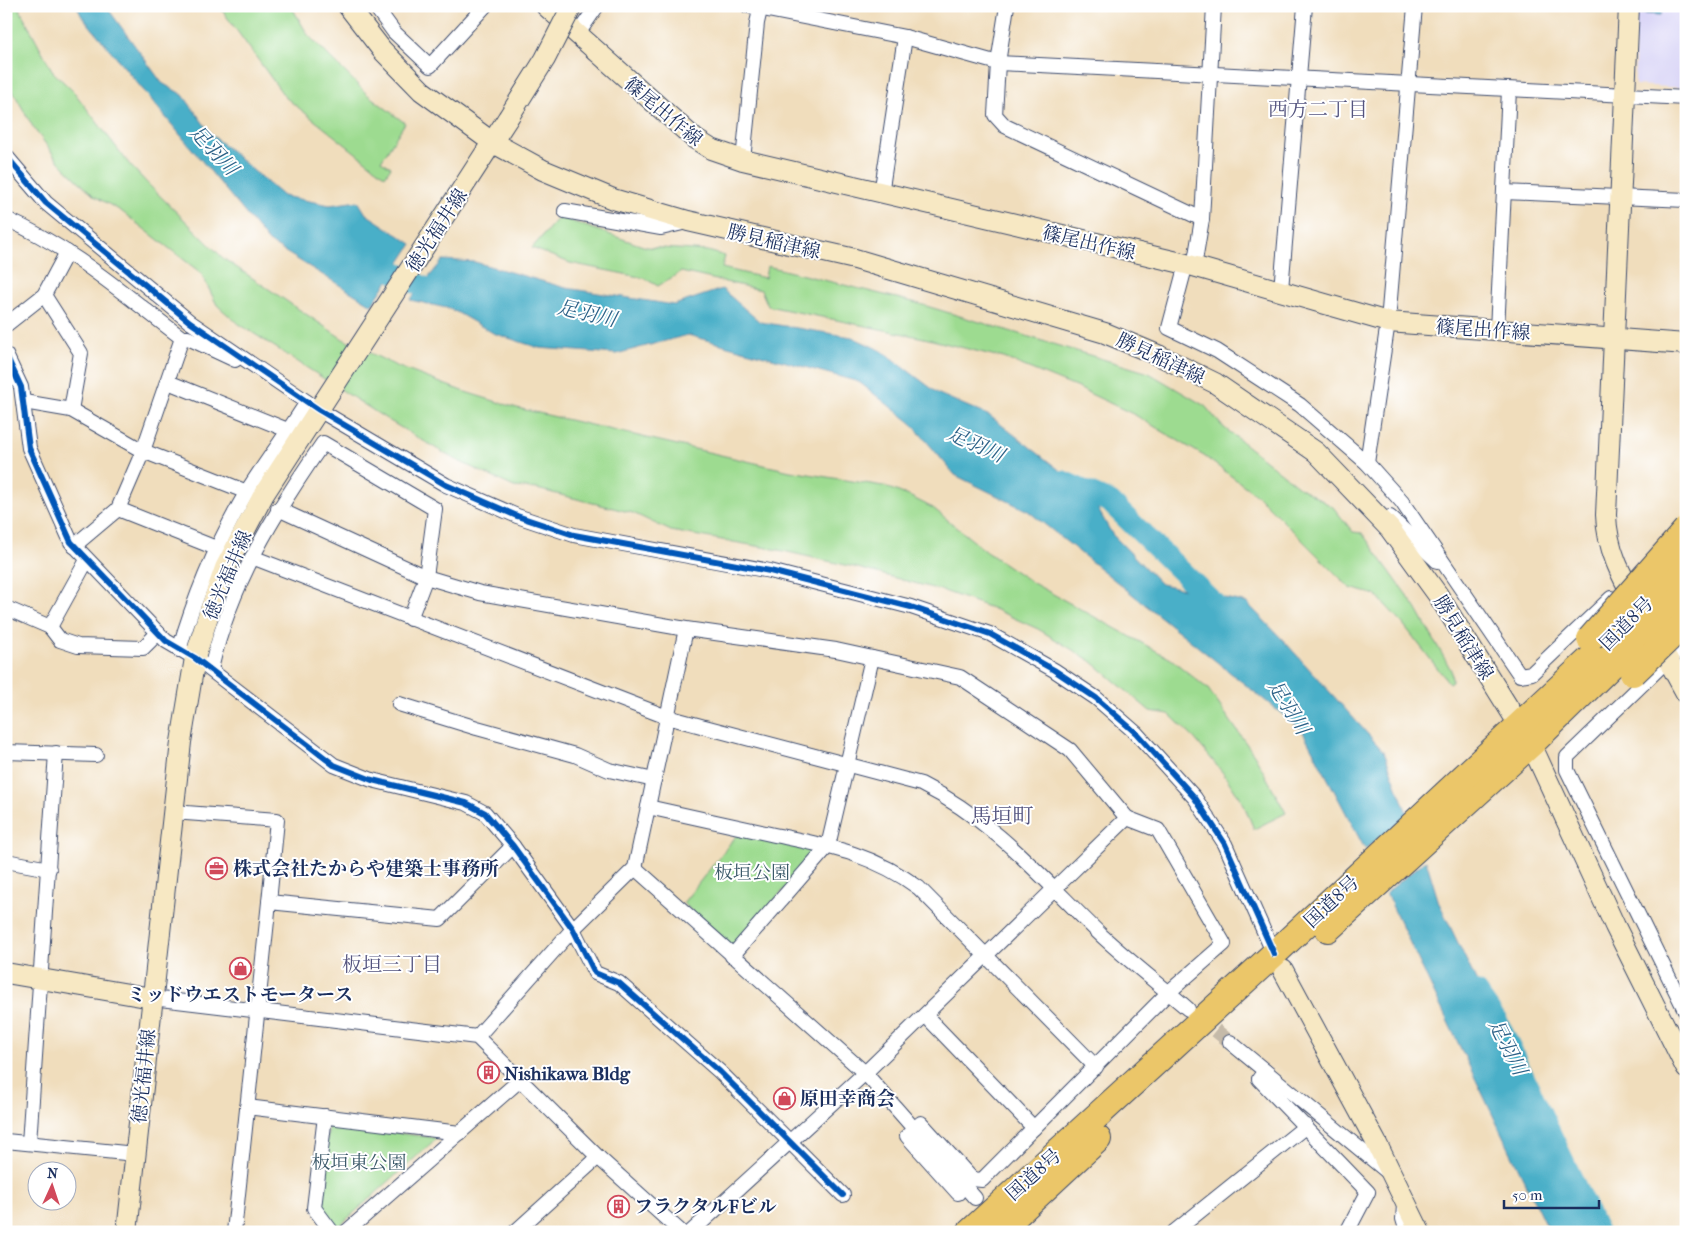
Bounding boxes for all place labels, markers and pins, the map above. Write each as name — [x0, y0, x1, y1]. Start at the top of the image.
office icon: 株式会社たからや建築士事務所 — [205, 856, 229, 880]
place label: 株式会社たからや建築士事務所 — [233, 858, 499, 880]
shop icon: ミッドウエストモータース — [228, 956, 252, 980]
place label: ミッドウエストモータース — [127, 984, 353, 1006]
building icon: Nishikawa Bldg — [476, 1061, 500, 1085]
place label: Nishikawa Bldg — [504, 1063, 631, 1085]
shop icon: 原田幸商会 — [772, 1086, 796, 1110]
place label: 原田幸商会 — [800, 1088, 895, 1110]
building icon: フラクタルFビル — [606, 1194, 630, 1218]
place label: フラクタルFビル — [634, 1196, 777, 1218]

